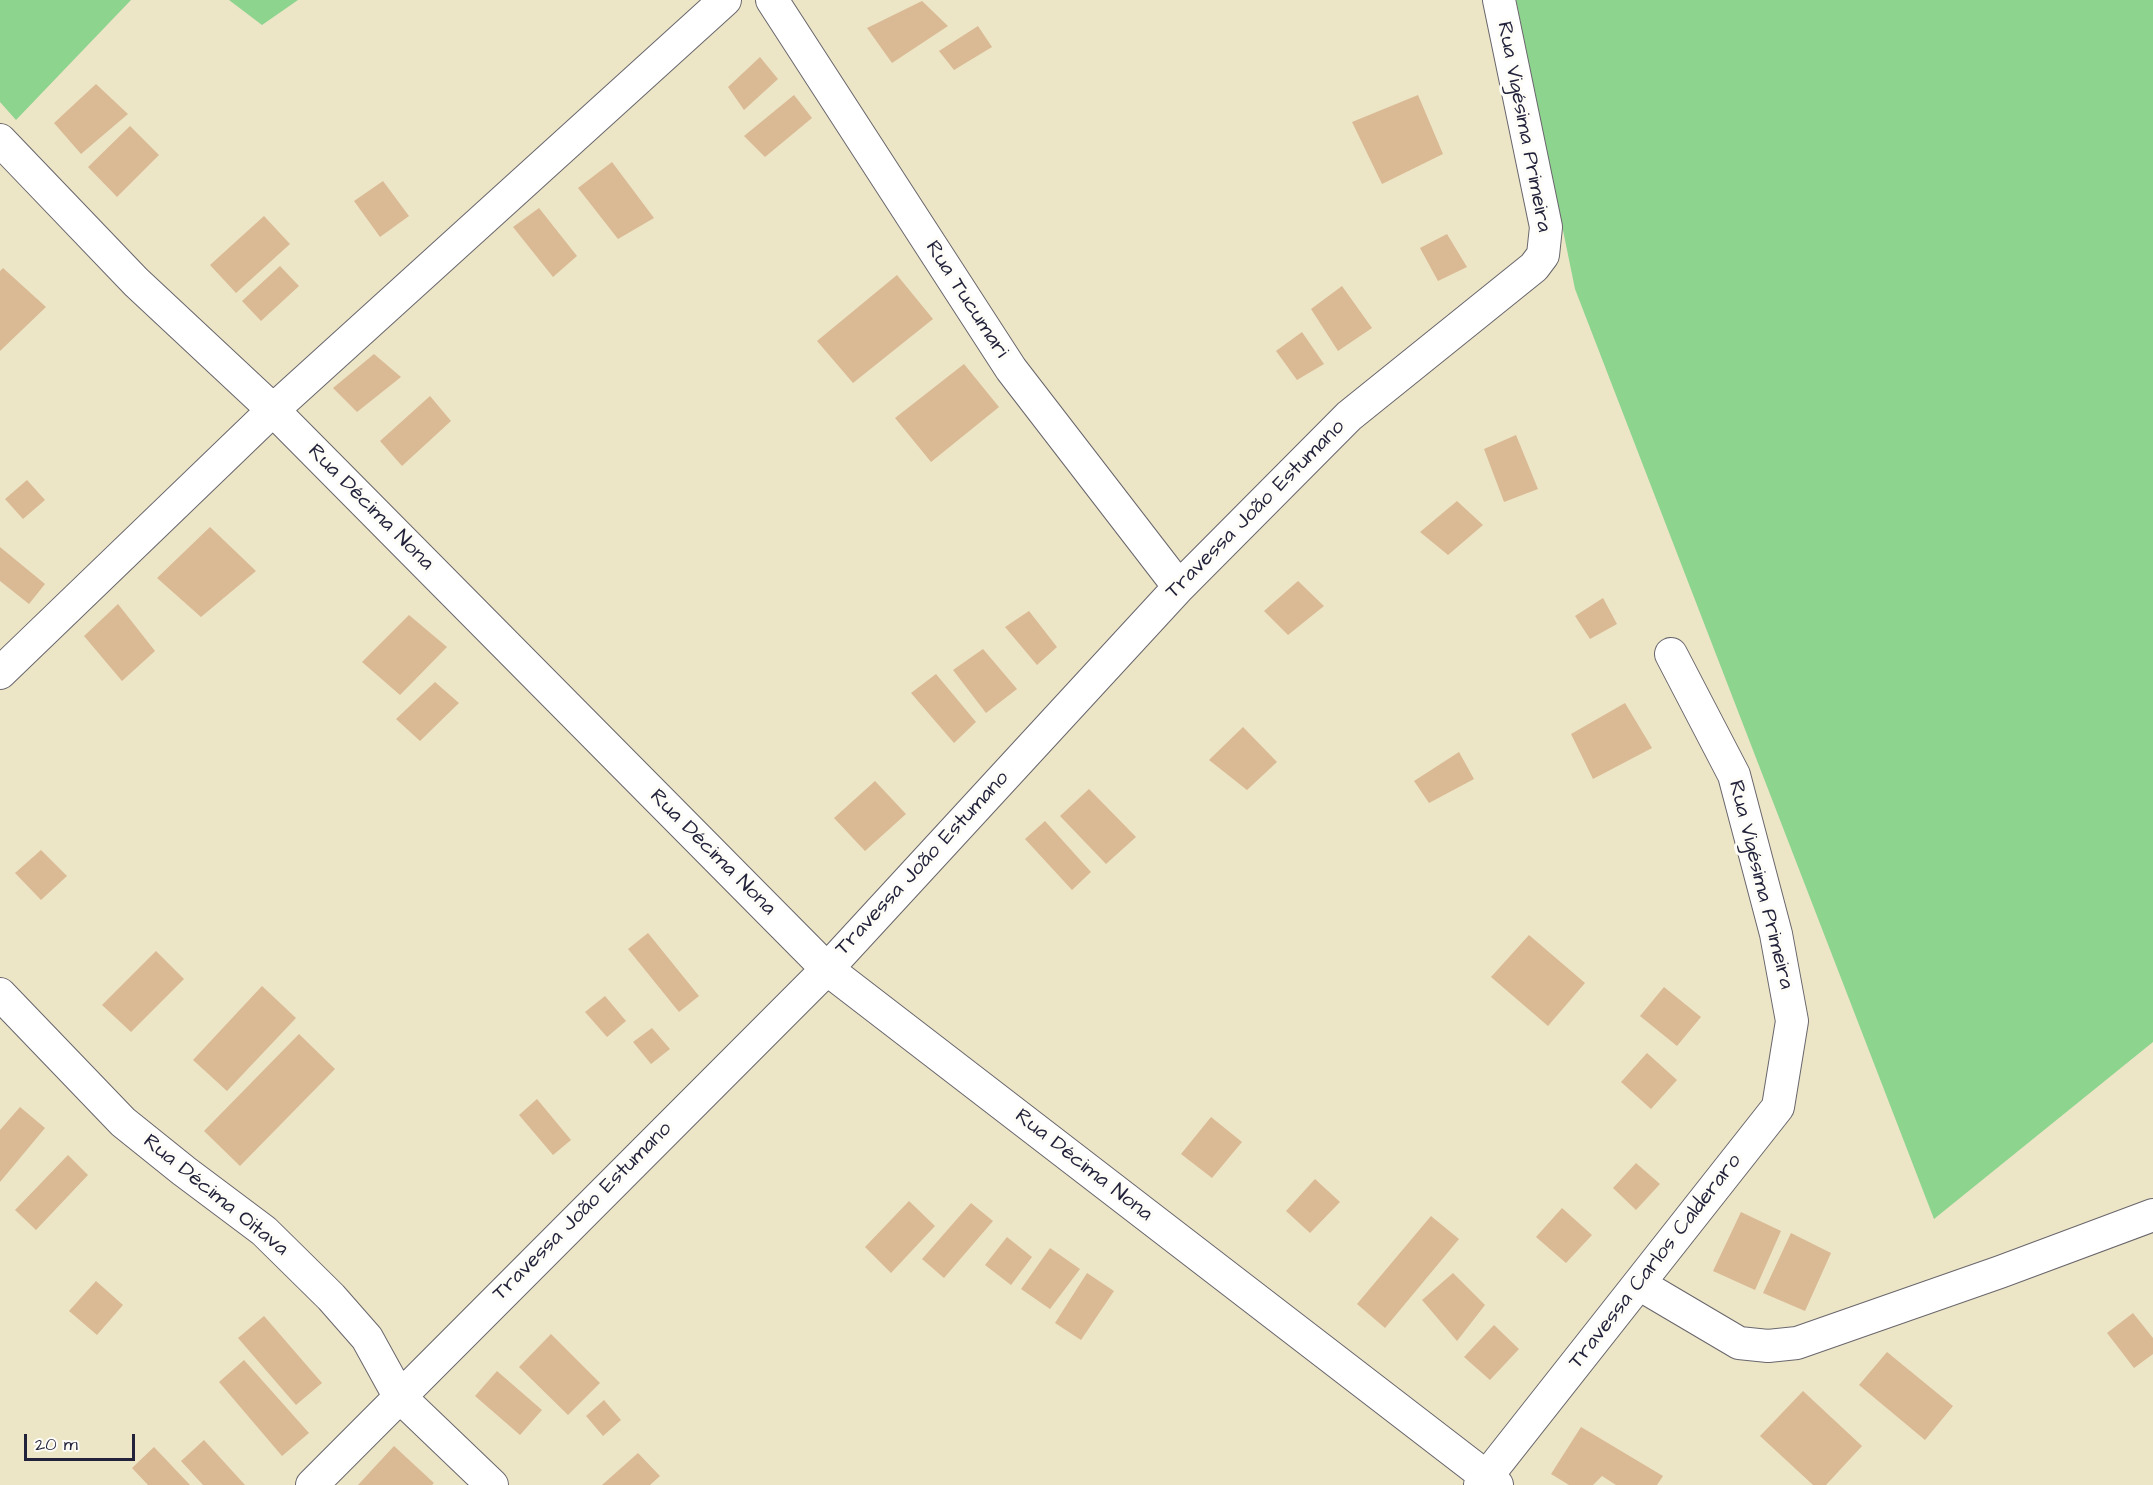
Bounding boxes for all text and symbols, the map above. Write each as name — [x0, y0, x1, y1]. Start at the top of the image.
street label: Rua Vigésima Primeira — [1490, 20, 1556, 234]
street label: Rua Tucumari — [919, 237, 1013, 363]
street label: Travessa João Estumano — [1161, 415, 1351, 605]
street label: Rua Décima Nona — [302, 440, 438, 576]
street label: Travessa João Estumano — [831, 767, 1015, 961]
street label: Rua Vigésima Primeira — [1722, 778, 1798, 992]
street label: Rua Décima Nona — [644, 785, 780, 921]
street label: Rua Décima Nona — [1009, 1104, 1157, 1228]
street label: Travessa João Estumano — [488, 1117, 678, 1307]
street label: Rua Décima Oitava — [137, 1130, 293, 1262]
street label: Travessa Carlos Calderaro — [1564, 1150, 1748, 1374]
scale bar — [27, 1422, 138, 1460]
text: 20 m — [35, 1432, 78, 1457]

